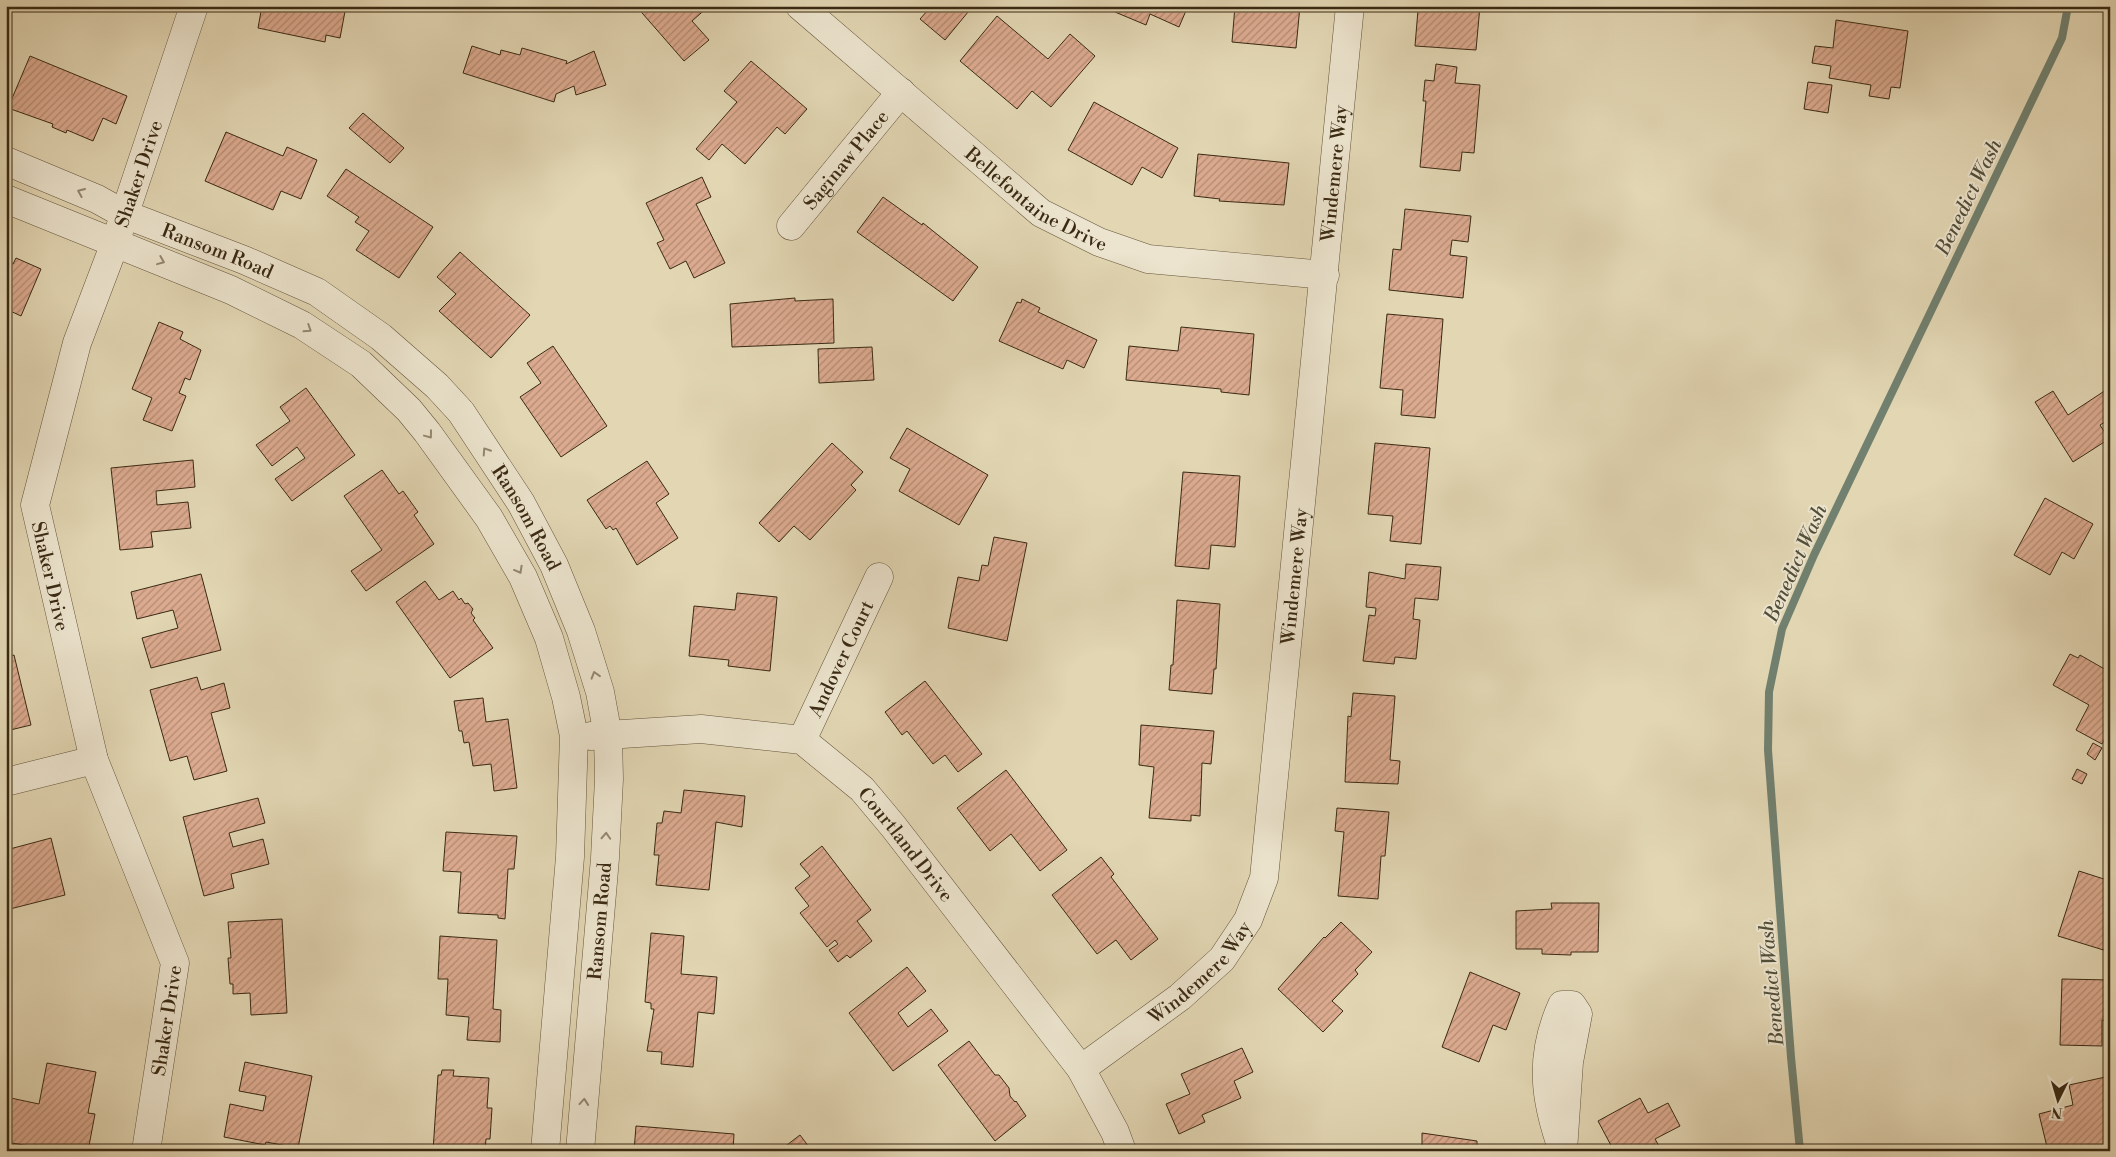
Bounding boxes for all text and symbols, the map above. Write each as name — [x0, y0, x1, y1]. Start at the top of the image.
street label: Windemere Way — [1316, 103, 1353, 244]
street label: Saginaw Place — [798, 105, 894, 215]
street label: Shaker Drive — [110, 117, 168, 231]
water label: Benedict Wash — [1930, 135, 2009, 261]
street label: Bellefontaine Drive — [959, 141, 1110, 257]
one-way arrow — [77, 188, 86, 198]
street label: Ransom Road — [158, 219, 277, 284]
one-way arrow — [156, 256, 164, 266]
one-way arrow — [302, 323, 312, 332]
one-way arrow — [424, 429, 432, 438]
one-way arrow — [483, 447, 493, 456]
street label: Ransom Road — [486, 460, 566, 575]
water label: Benedict Wash — [1759, 500, 1834, 627]
street label: Windemere Way — [1276, 506, 1313, 647]
street label: Shaker Drive — [26, 519, 74, 633]
one-way arrow — [513, 565, 523, 574]
street label: Andover Court — [803, 597, 879, 722]
one-way arrow — [590, 671, 600, 679]
street label: Courtland Drive — [852, 782, 958, 907]
one-way arrow — [600, 831, 611, 839]
street label: Ransom Road — [583, 861, 617, 981]
street label: Windemere Way — [1143, 916, 1257, 1030]
water label: Benedict Wash — [1754, 918, 1791, 1048]
street label: Shaker Drive — [147, 964, 187, 1078]
north arrow — [2034, 1074, 2084, 1124]
one-way arrow — [578, 1098, 589, 1106]
text: N — [2051, 1103, 2063, 1121]

